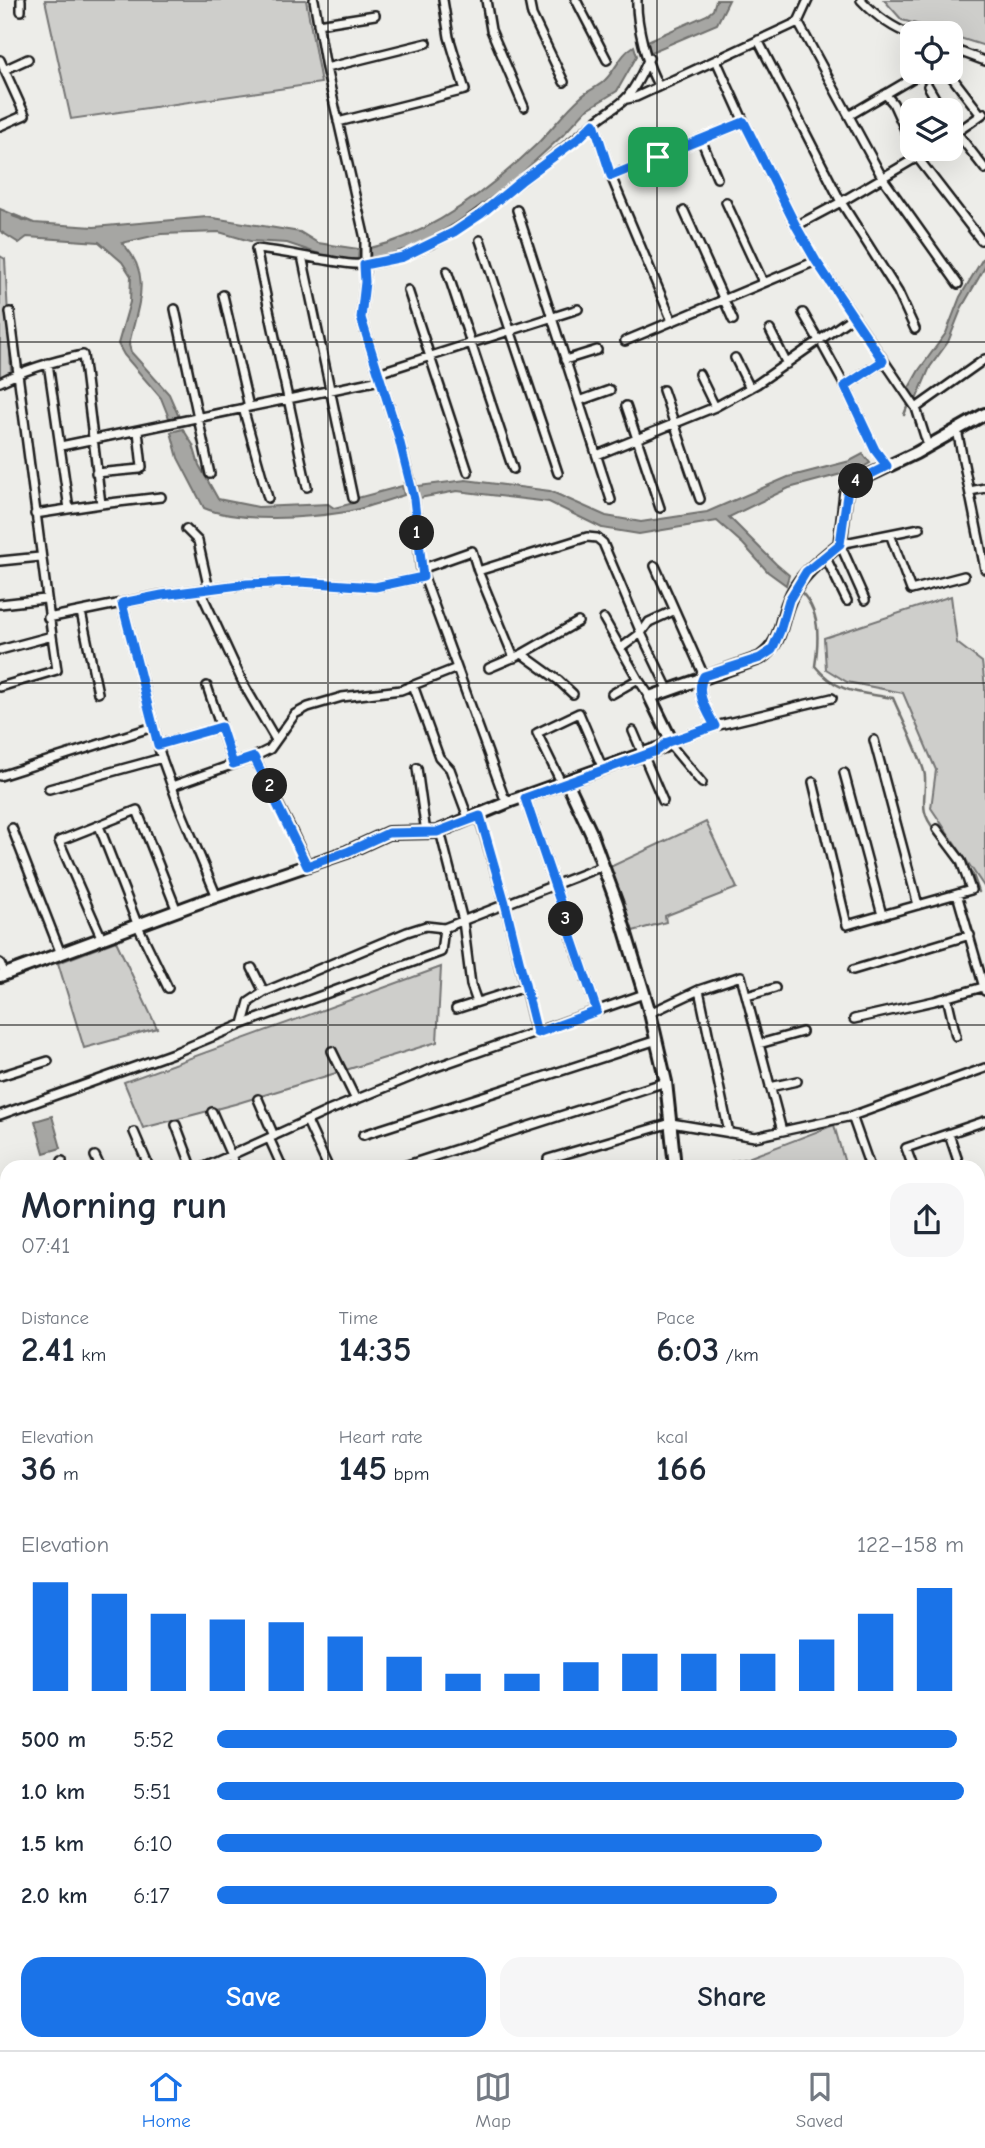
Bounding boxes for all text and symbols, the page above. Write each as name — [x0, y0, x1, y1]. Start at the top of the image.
map controls — [900, 21, 963, 161]
button: locate — [900, 21, 963, 84]
button: layers — [900, 98, 963, 161]
pin — [628, 127, 688, 187]
icon: arrive — [639, 138, 677, 176]
pin: 4 — [838, 463, 874, 498]
text: 4 — [851, 469, 860, 491]
pin: 1 — [400, 516, 434, 550]
text: 1 — [413, 521, 420, 543]
pin: 2 — [252, 768, 288, 804]
text: 2 — [265, 774, 274, 796]
pin: 3 — [548, 902, 584, 936]
text: 3 — [561, 907, 570, 929]
button: share — [890, 1183, 964, 1257]
text: Morning run — [21, 1184, 227, 1228]
text: 07:41 — [21, 1232, 70, 1259]
text: Distance — [21, 1307, 89, 1329]
text: Time — [339, 1307, 378, 1329]
text: Pace — [656, 1307, 695, 1329]
text: 2.41 — [21, 1329, 75, 1370]
text: 14:35 — [339, 1329, 412, 1370]
text: 6:03 — [656, 1329, 719, 1370]
text: km — [75, 1344, 106, 1366]
text: /km — [719, 1344, 759, 1366]
text: Elevation — [21, 1426, 94, 1448]
text: Heart rate — [339, 1426, 422, 1448]
text: kcal — [656, 1426, 688, 1448]
text: 36 — [21, 1448, 57, 1489]
text: 145 — [339, 1448, 387, 1489]
text: 166 — [656, 1448, 707, 1489]
text: m — [57, 1463, 79, 1485]
text: bpm — [387, 1463, 429, 1485]
text: Elevation — [21, 1531, 109, 1558]
text: 122–158 m — [857, 1531, 964, 1558]
text: 500 m — [21, 1726, 86, 1753]
text: 5:52 — [133, 1726, 174, 1753]
text: 1.0 km — [21, 1778, 85, 1805]
text: 5:51 — [133, 1778, 171, 1805]
text: 1.5 km — [21, 1830, 84, 1857]
text: 6:10 — [133, 1830, 173, 1857]
text: 2.0 km — [21, 1882, 87, 1909]
text: 6:17 — [133, 1882, 170, 1909]
button: Save — [21, 1957, 486, 2037]
button: Share — [500, 1957, 964, 2037]
tab: Home — [142, 2068, 191, 2132]
tab: Map — [474, 2068, 512, 2132]
tab: Saved — [796, 2068, 843, 2132]

